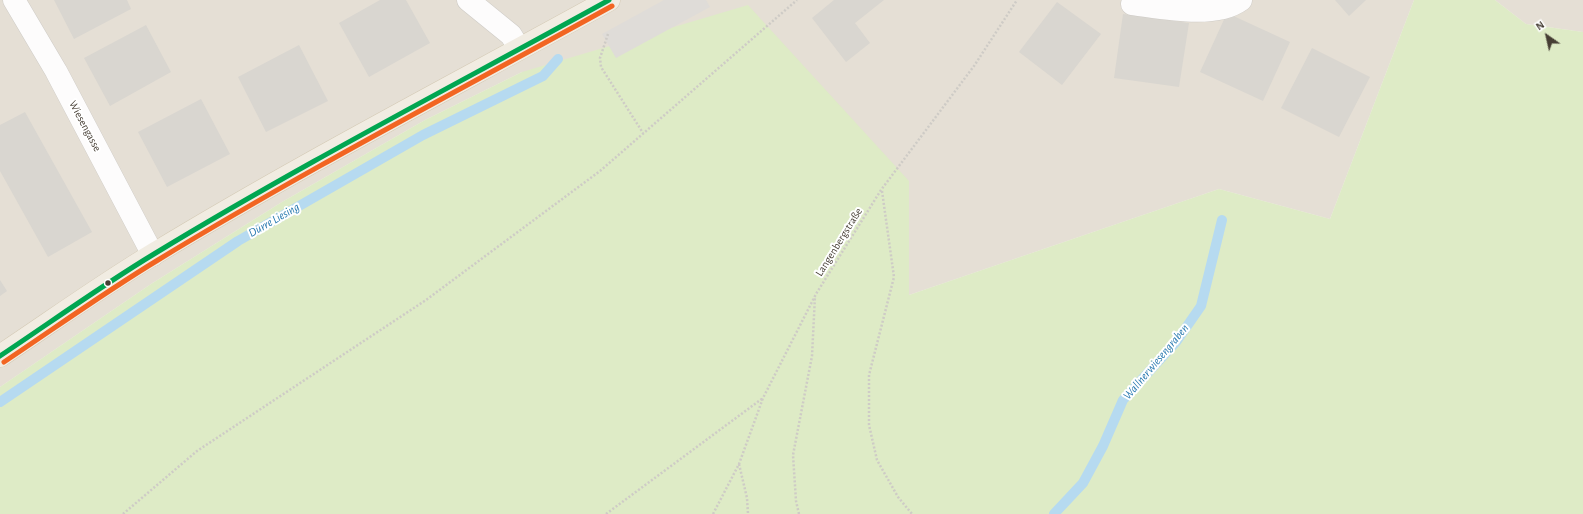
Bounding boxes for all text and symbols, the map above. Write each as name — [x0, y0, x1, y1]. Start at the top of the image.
north arrow — [1527, 16, 1567, 56]
text: N — [1534, 19, 1546, 32]
street label: Wiesengasse — [66, 98, 104, 154]
water label: Dürre Liesing — [246, 200, 302, 240]
street label: Langenbergstraße — [813, 205, 865, 279]
unlabelled marker — [103, 278, 113, 288]
water label: Wallnerwiesengraben — [1120, 321, 1192, 403]

